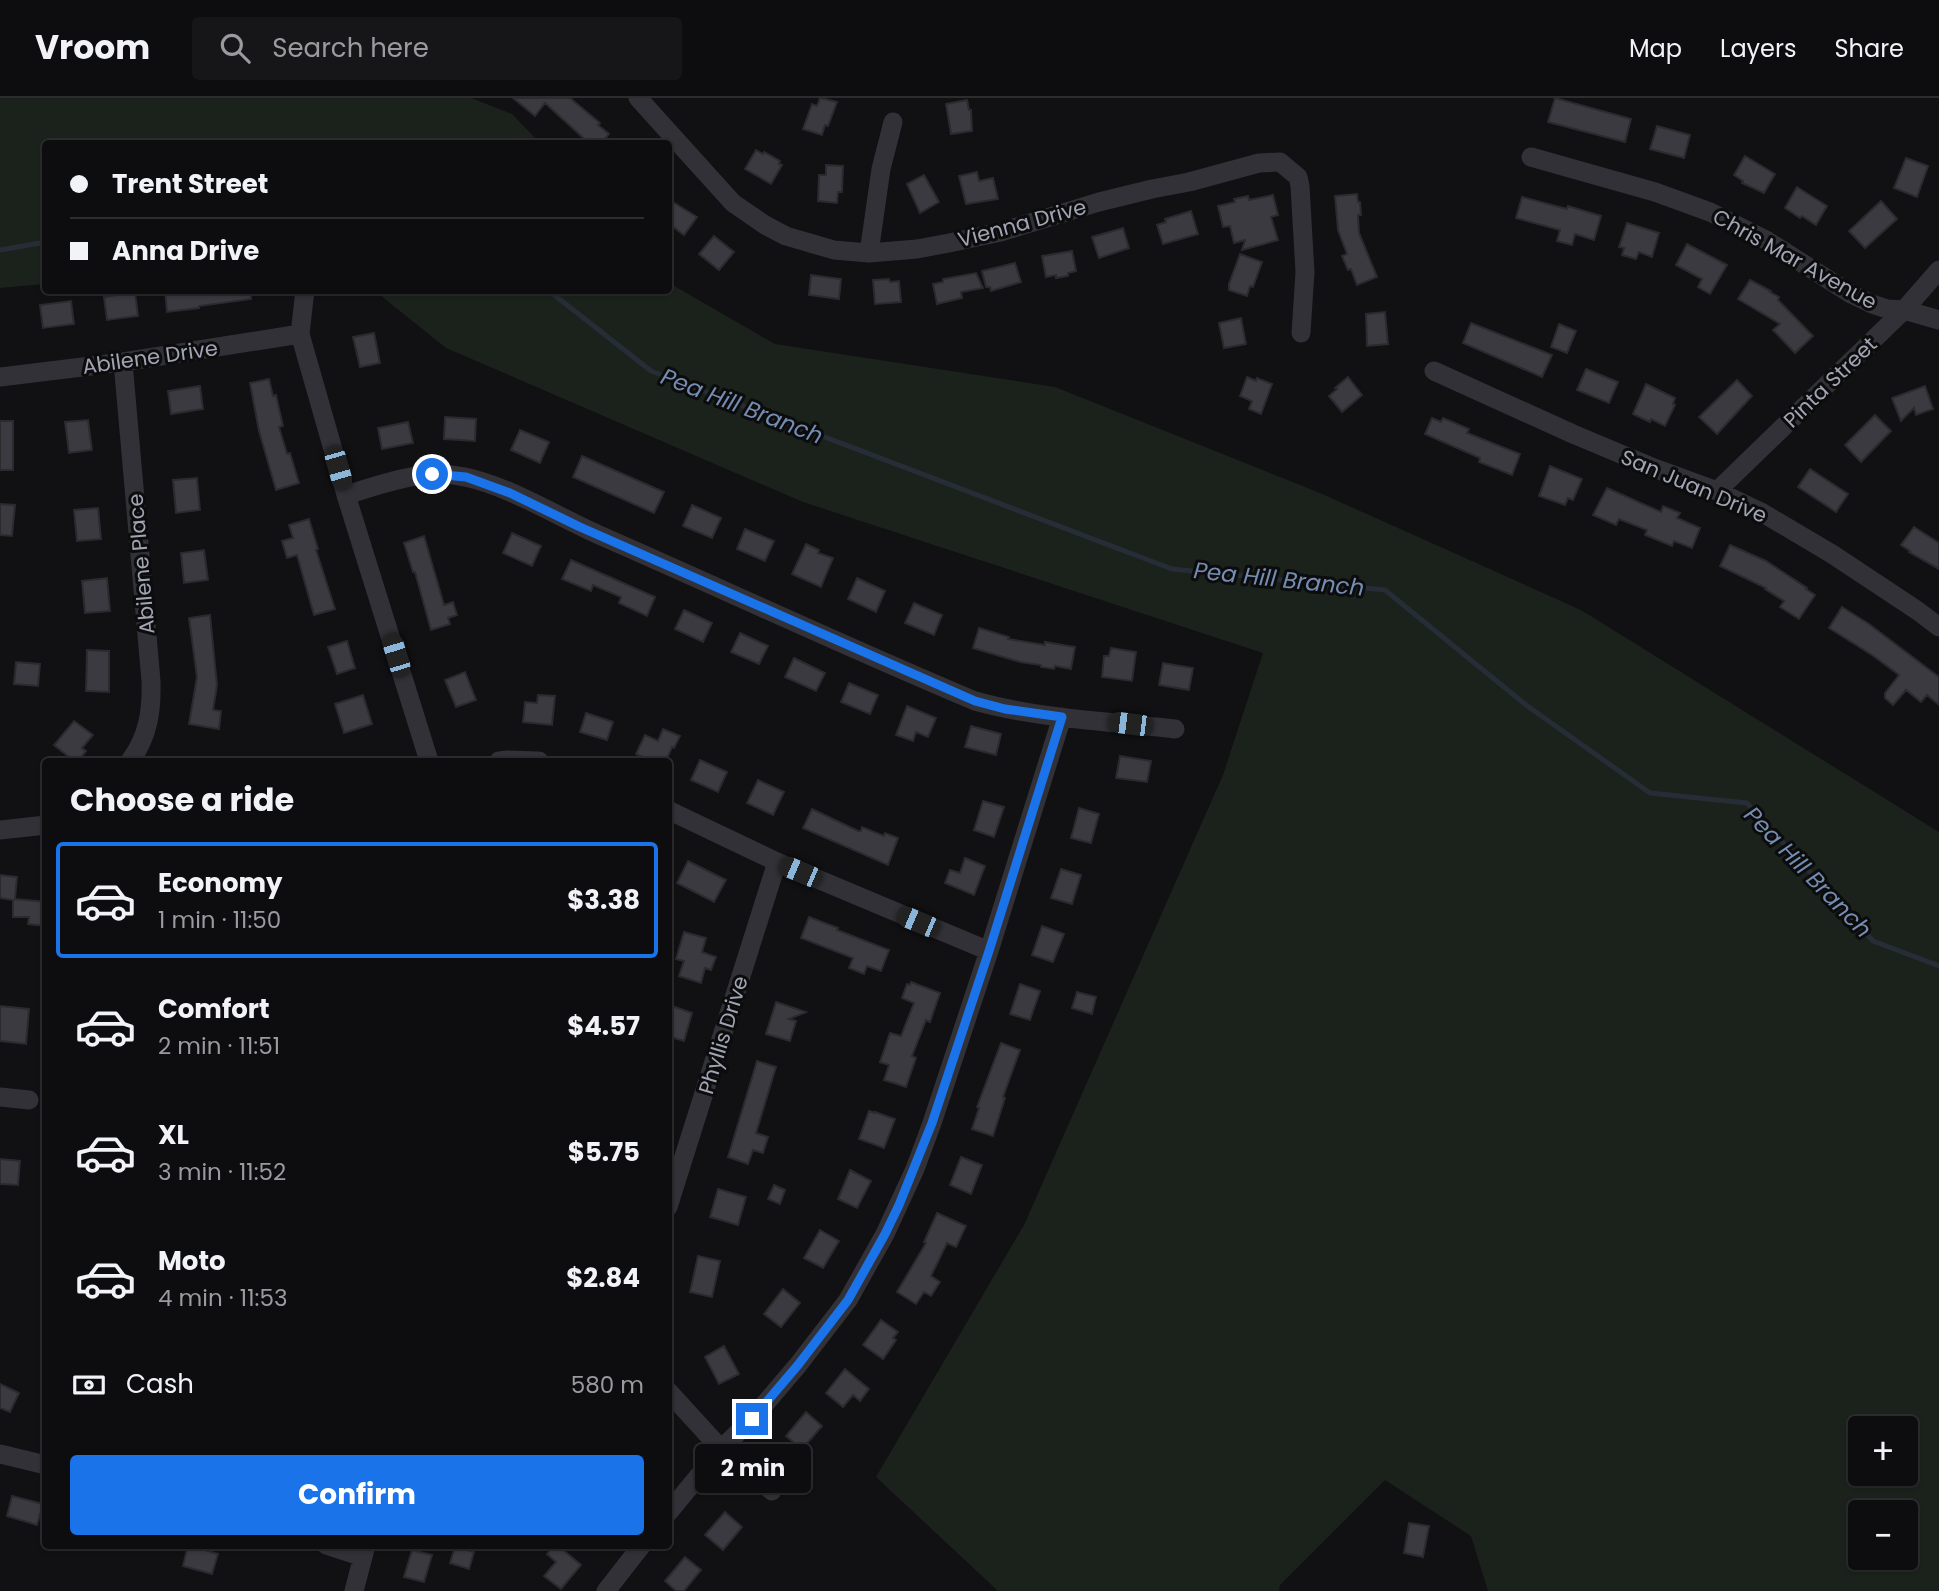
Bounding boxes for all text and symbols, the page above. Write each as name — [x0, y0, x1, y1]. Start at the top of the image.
search box — [192, 17, 682, 80]
text: Vroom — [35, 24, 150, 71]
icon: search — [216, 29, 254, 67]
text: Search here — [272, 30, 429, 66]
text: Map — [1629, 32, 1682, 65]
text: Layers — [1720, 32, 1796, 65]
text: Share — [1834, 32, 1904, 65]
text: Trent Street — [112, 166, 268, 202]
street label: Vienna Drive — [955, 192, 1089, 254]
street label: Chris Mar Avenue — [1708, 202, 1882, 316]
text: Anna Drive — [112, 233, 259, 269]
street label: Pinta Street — [1777, 330, 1883, 434]
street label: Abilene Drive — [80, 333, 220, 381]
water label: Pea Hill Branch — [656, 360, 828, 452]
street label: San Juan Drive — [1617, 442, 1771, 530]
car — [323, 445, 354, 491]
route start — [416, 458, 448, 490]
street label: Abilene Place — [120, 492, 162, 636]
water label: Pea Hill Branch — [1192, 554, 1366, 604]
car — [380, 632, 413, 678]
car — [1108, 711, 1153, 737]
text: Choose a ride — [70, 777, 294, 822]
water label: Pea Hill Branch — [1737, 799, 1879, 945]
car — [777, 854, 824, 890]
text: Economy — [158, 865, 282, 901]
icon: car — [74, 869, 137, 932]
text: $3.38 — [567, 882, 640, 918]
text: 1 min · 11:50 — [158, 904, 281, 936]
car — [895, 904, 942, 940]
street label: Phyllis Drive — [691, 972, 755, 1098]
text: Comfort — [158, 991, 270, 1027]
icon: car — [74, 995, 137, 1058]
text: $4.57 — [567, 1008, 640, 1044]
text: 2 min · 11:51 — [158, 1030, 280, 1062]
text: XL — [158, 1117, 189, 1153]
icon: car — [74, 1121, 137, 1184]
text: $5.75 — [568, 1134, 640, 1170]
text: 3 min · 11:52 — [158, 1156, 286, 1188]
text: Moto — [158, 1243, 226, 1279]
icon: car — [74, 1247, 137, 1310]
text: $2.84 — [566, 1260, 640, 1296]
text: 4 min · 11:53 — [158, 1282, 287, 1314]
icon: cash — [70, 1366, 108, 1404]
text: Cash — [126, 1366, 194, 1402]
text: 580 m — [571, 1369, 644, 1401]
route end — [736, 1403, 768, 1435]
map controls — [1848, 1416, 1918, 1570]
button: + — [1848, 1416, 1918, 1486]
callout: 2 min — [694, 1444, 810, 1492]
text: 2 min — [721, 1452, 785, 1484]
button: Confirm — [70, 1455, 644, 1535]
button: − — [1848, 1500, 1918, 1570]

